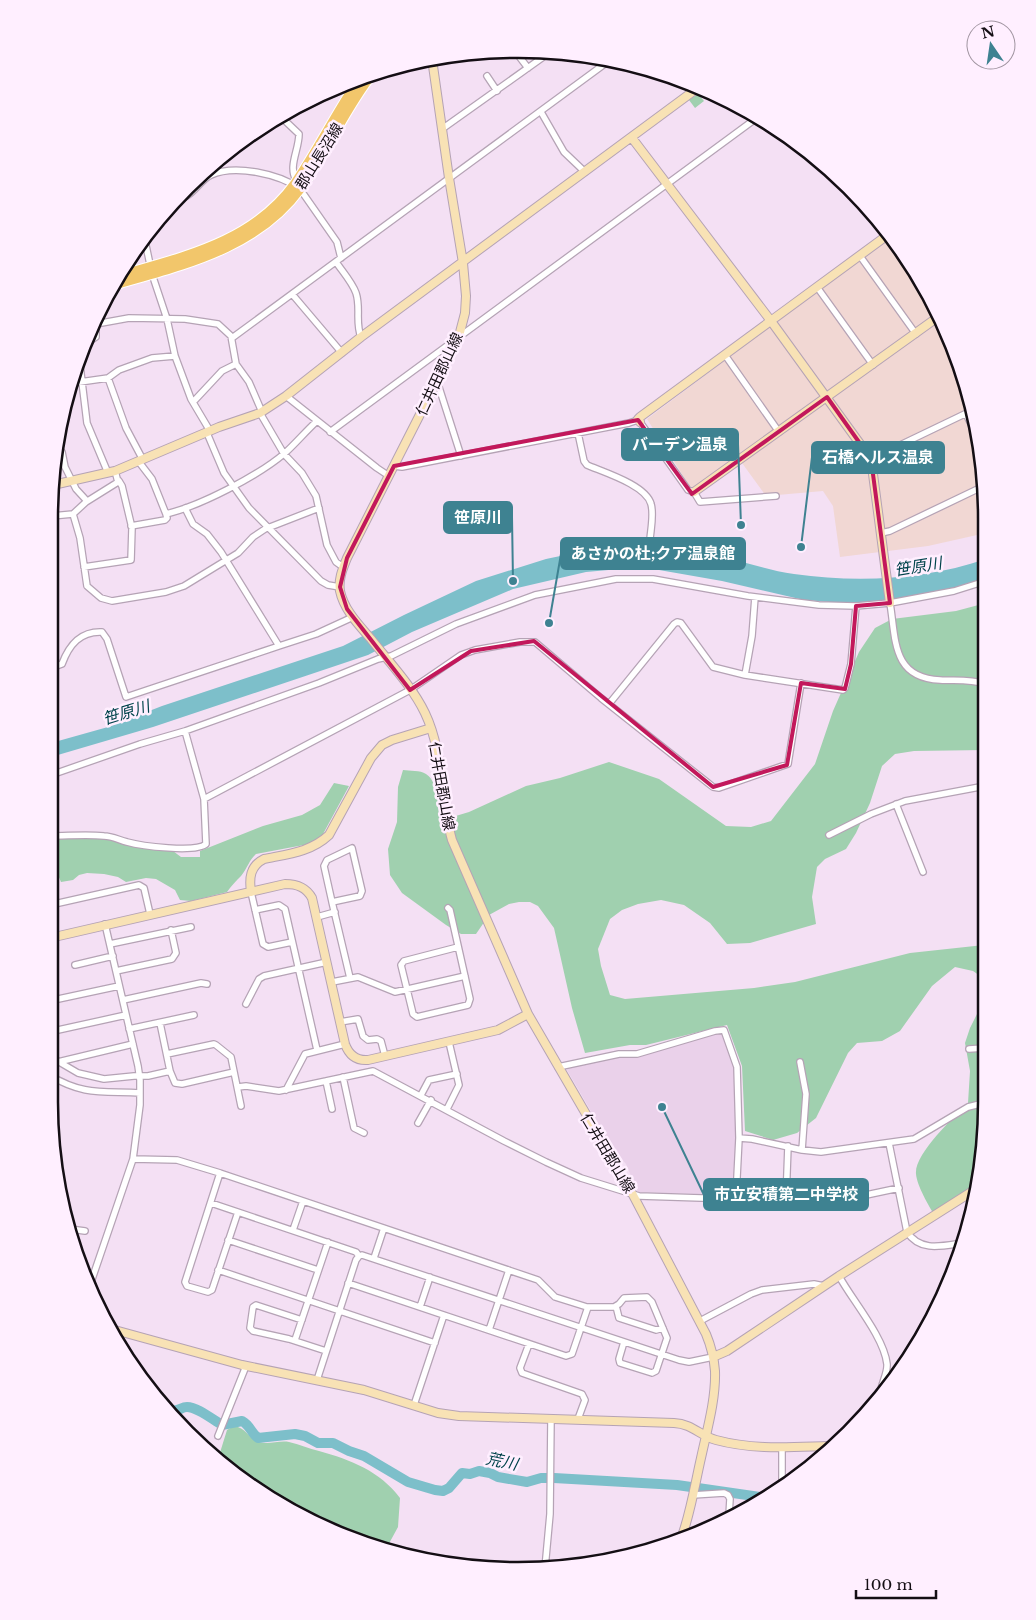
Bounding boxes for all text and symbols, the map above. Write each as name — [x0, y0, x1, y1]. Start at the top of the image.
north arrow — [966, 20, 1016, 70]
text: N — [980, 22, 997, 43]
street label: 郡山長沼線 — [291, 119, 347, 193]
street label: 仁井田郡山線 — [411, 329, 467, 419]
callout: バーデン温泉 — [622, 429, 738, 460]
text: バーデン温泉 — [632, 434, 728, 454]
callout: 石橋ヘルス温泉 — [812, 442, 944, 473]
text: 石橋ヘルス温泉 — [822, 447, 934, 467]
callout: 笹原川 — [444, 502, 512, 533]
text: 笹原川 — [454, 507, 502, 527]
callout: あさかの杜;クア温泉館 — [561, 538, 745, 569]
text: あさかの杜;クア温泉館 — [571, 543, 735, 563]
water label: 笹原川 — [893, 552, 945, 580]
water label: 笹原川 — [100, 695, 154, 729]
street label: 仁井田郡山線 — [425, 740, 459, 832]
street label: 仁井田郡山線 — [577, 1110, 639, 1196]
callout: 市立安積第二中学校 — [704, 1179, 868, 1210]
text: 市立安積第二中学校 — [714, 1184, 858, 1204]
water label: 荒川 — [484, 1448, 522, 1475]
scale bar — [856, 1568, 936, 1600]
text: 100 m — [864, 1575, 913, 1594]

